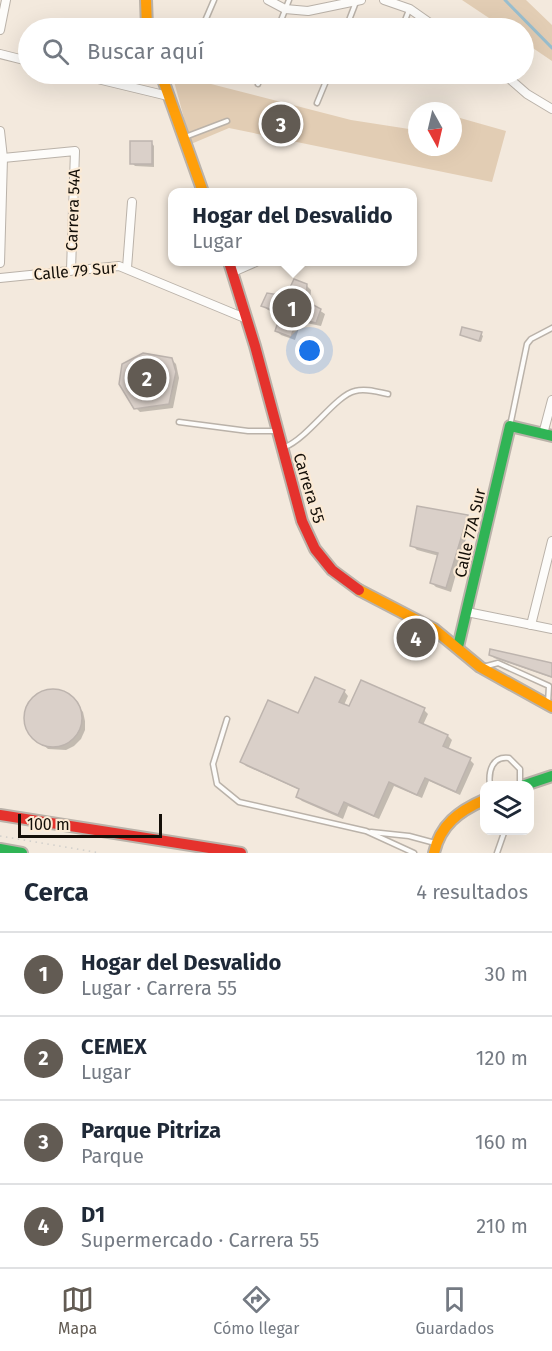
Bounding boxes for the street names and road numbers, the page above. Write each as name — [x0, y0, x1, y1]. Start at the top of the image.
street label: Carrera 54A — [62, 168, 84, 251]
street label: Calle 79 Sur — [33, 258, 118, 284]
street label: Carrera 55 — [289, 451, 329, 525]
street label: Calle 77A Sur — [451, 486, 490, 579]

